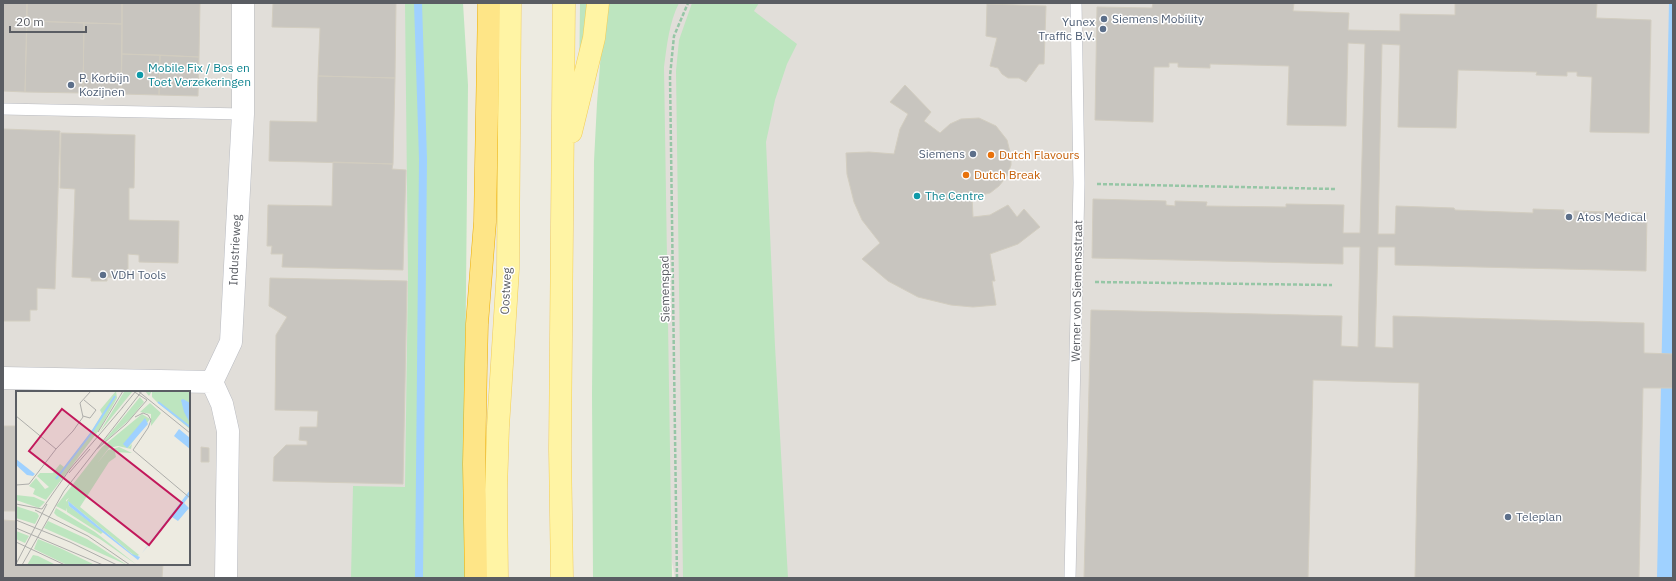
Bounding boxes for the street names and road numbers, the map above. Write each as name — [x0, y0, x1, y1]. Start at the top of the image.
street label: Industrieweg — [225, 213, 244, 286]
street label: Werner von Siemensstraat — [1068, 220, 1085, 362]
street label: Siemenspad — [656, 256, 673, 322]
street label: Oostweg — [497, 266, 514, 315]

